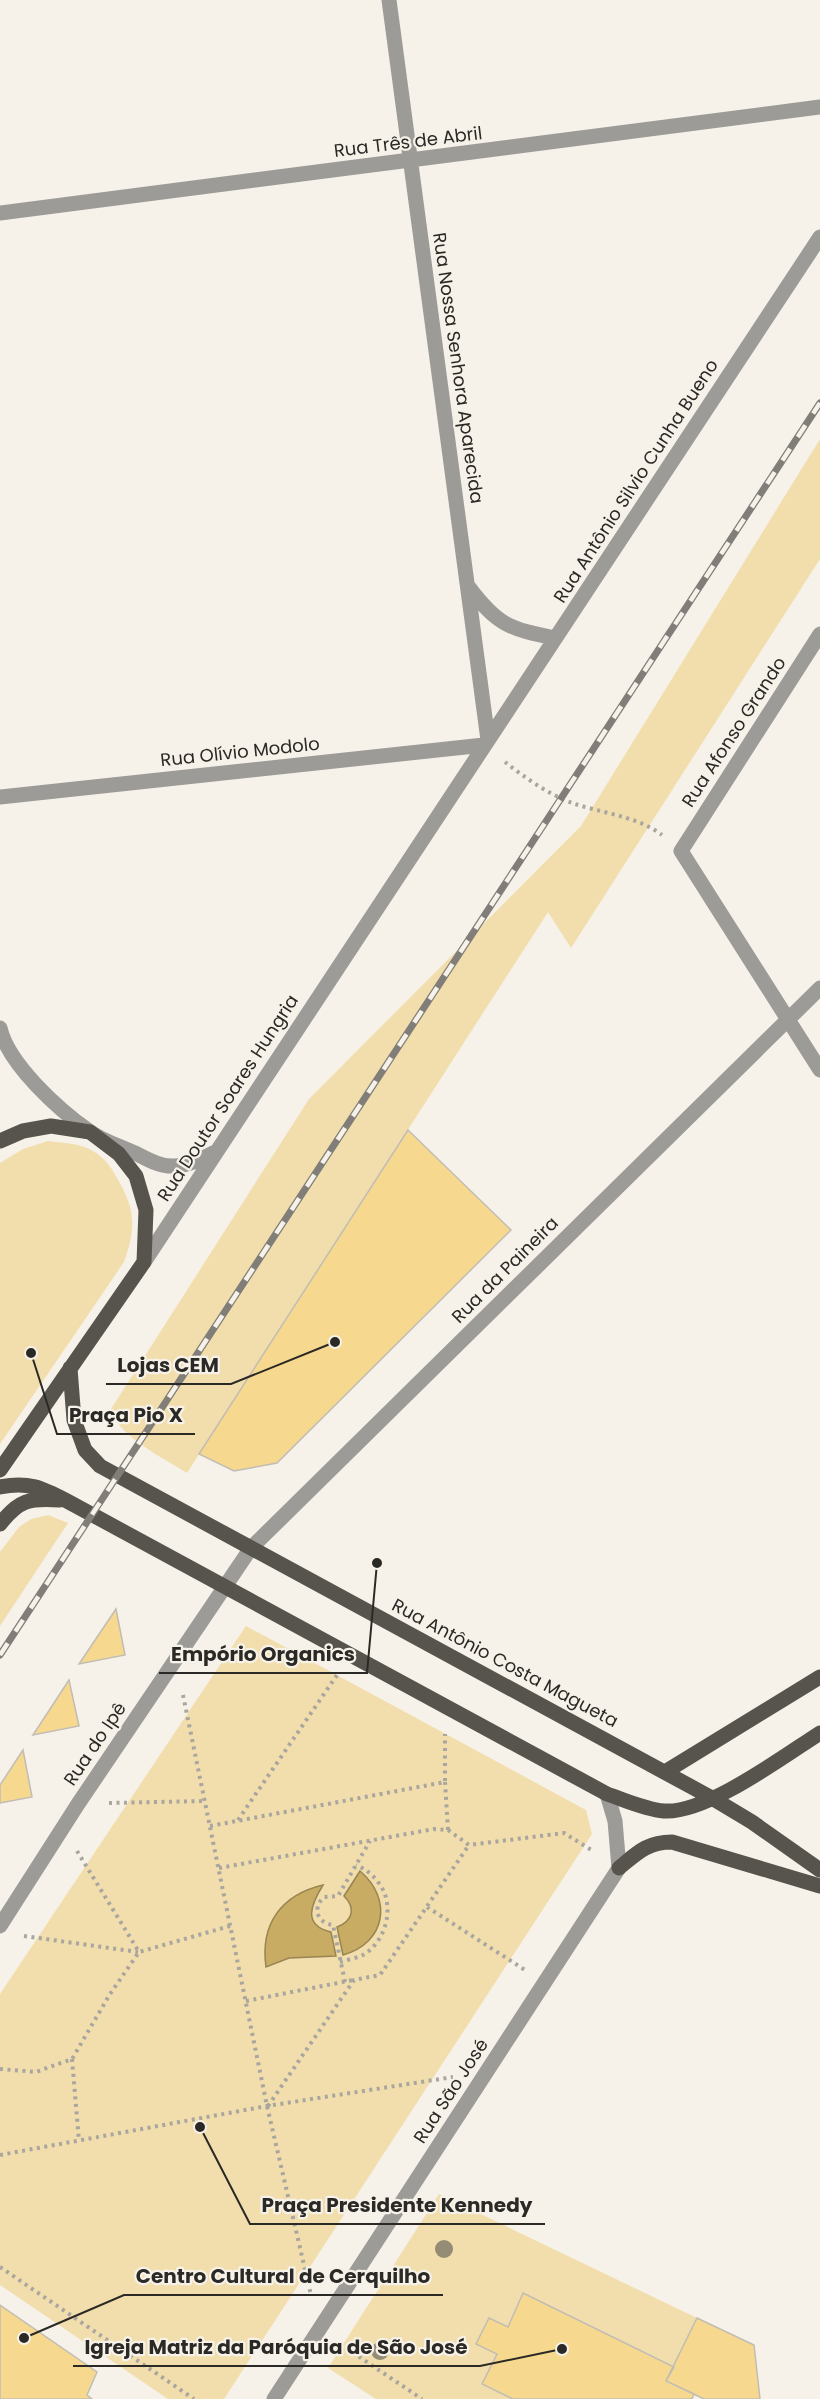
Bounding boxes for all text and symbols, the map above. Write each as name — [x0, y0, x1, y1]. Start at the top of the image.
street label: Rua Três de Abril — [332, 120, 484, 163]
street label: Rua Nossa Senhora Aparecida — [427, 231, 490, 505]
street label: Rua Antônio Silvio Cunha Bueno — [547, 354, 724, 607]
street label: Rua Afonso Grando — [676, 652, 792, 812]
street label: Rua Olívio Modolo — [159, 731, 321, 772]
street label: Rua Doutor Soares Hungria — [151, 989, 304, 1206]
street label: Rua da Paineira — [446, 1211, 564, 1329]
callout: Lojas CEM — [106, 1346, 231, 1384]
text: Lojas CEM — [117, 1351, 219, 1379]
callout: Praça Pio X — [57, 1396, 195, 1434]
text: Praça Pio X — [69, 1401, 183, 1429]
street label: Rua Antônio Costa Magueta — [388, 1592, 623, 1733]
callout: Empório Organics — [159, 1635, 367, 1673]
text: Empório Organics — [171, 1640, 355, 1668]
street label: Rua do Ipê — [57, 1697, 132, 1790]
street label: Rua São José — [407, 2034, 494, 2148]
callout: Praça Presidente Kennedy — [250, 2186, 545, 2224]
text: Praça Presidente Kennedy — [262, 2191, 533, 2219]
callout: Centro Cultural de Cerquilho — [124, 2257, 443, 2295]
text: Centro Cultural de Cerquilho — [136, 2262, 431, 2290]
callout: Igreja Matriz da Paróquia de São José — [73, 2328, 480, 2366]
text: Igreja Matriz da Paróquia de São José — [84, 2333, 468, 2361]

